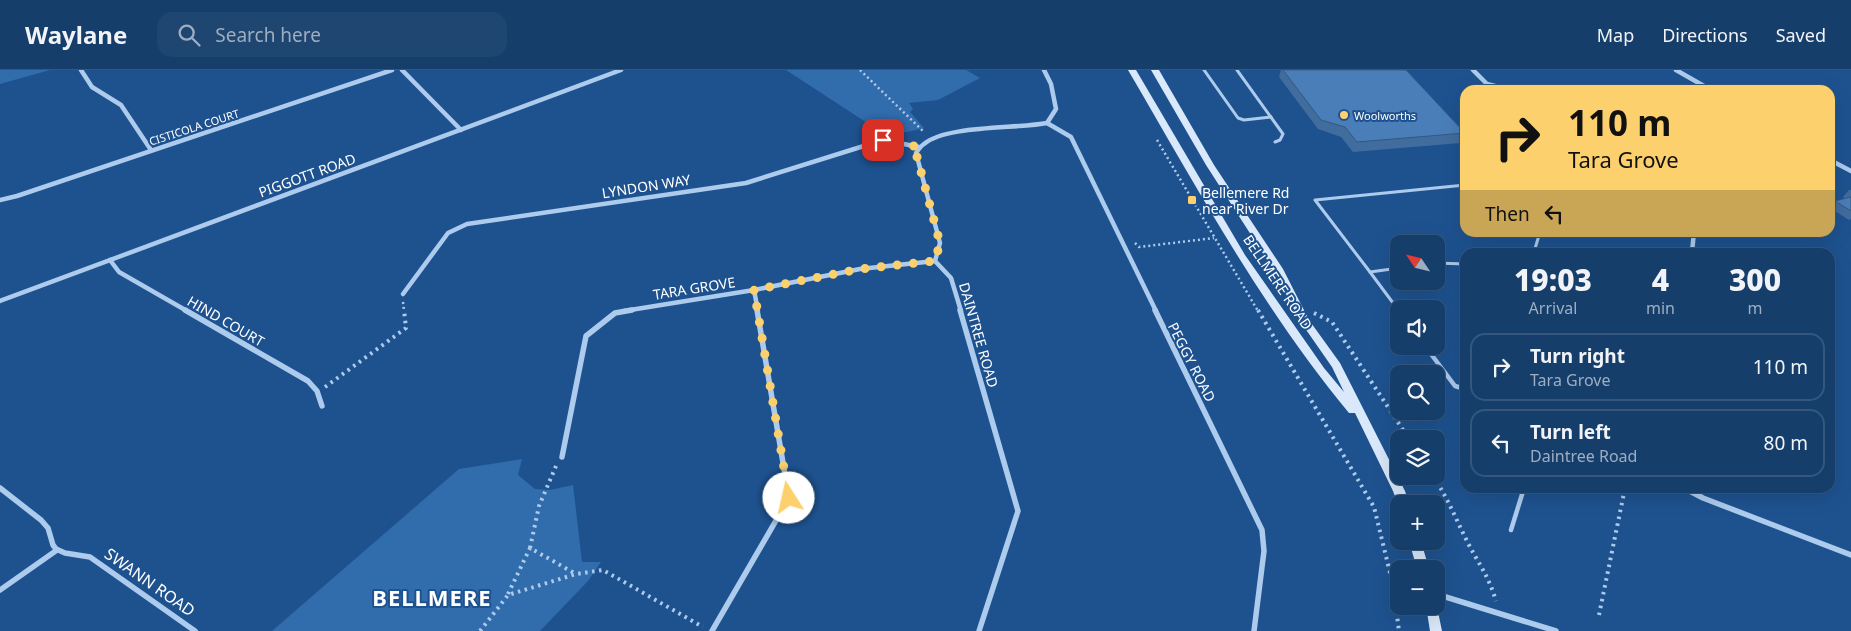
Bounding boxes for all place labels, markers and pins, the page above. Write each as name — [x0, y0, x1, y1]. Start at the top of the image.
place label: Woolworths — [1354, 108, 1416, 123]
marker: Woolworths — [1338, 109, 1350, 121]
pin — [862, 119, 904, 161]
place label: Bellemere Rd near River Dr — [1202, 183, 1289, 218]
marker: Bellemere Rd near River Dr — [1186, 194, 1198, 206]

